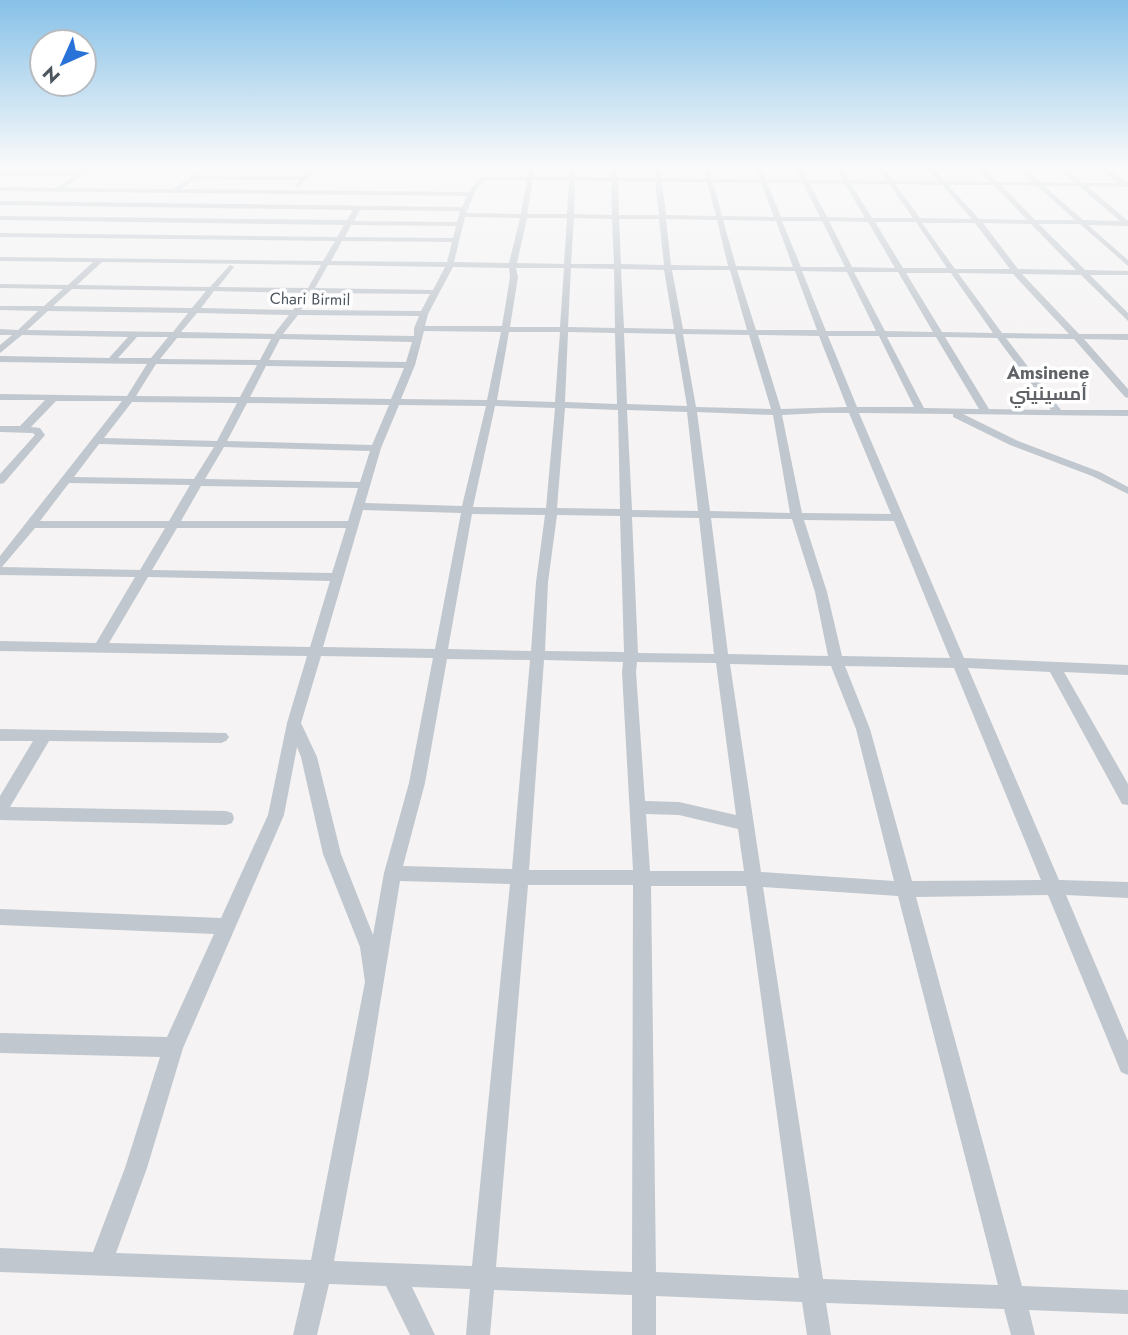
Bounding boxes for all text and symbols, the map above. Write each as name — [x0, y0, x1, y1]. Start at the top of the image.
north arrow — [28, 28, 98, 98]
text: N — [36, 60, 66, 90]
street label: Chari Birmil — [270, 287, 350, 311]
district label: Amsinene أمسينيني — [1006, 360, 1089, 409]

